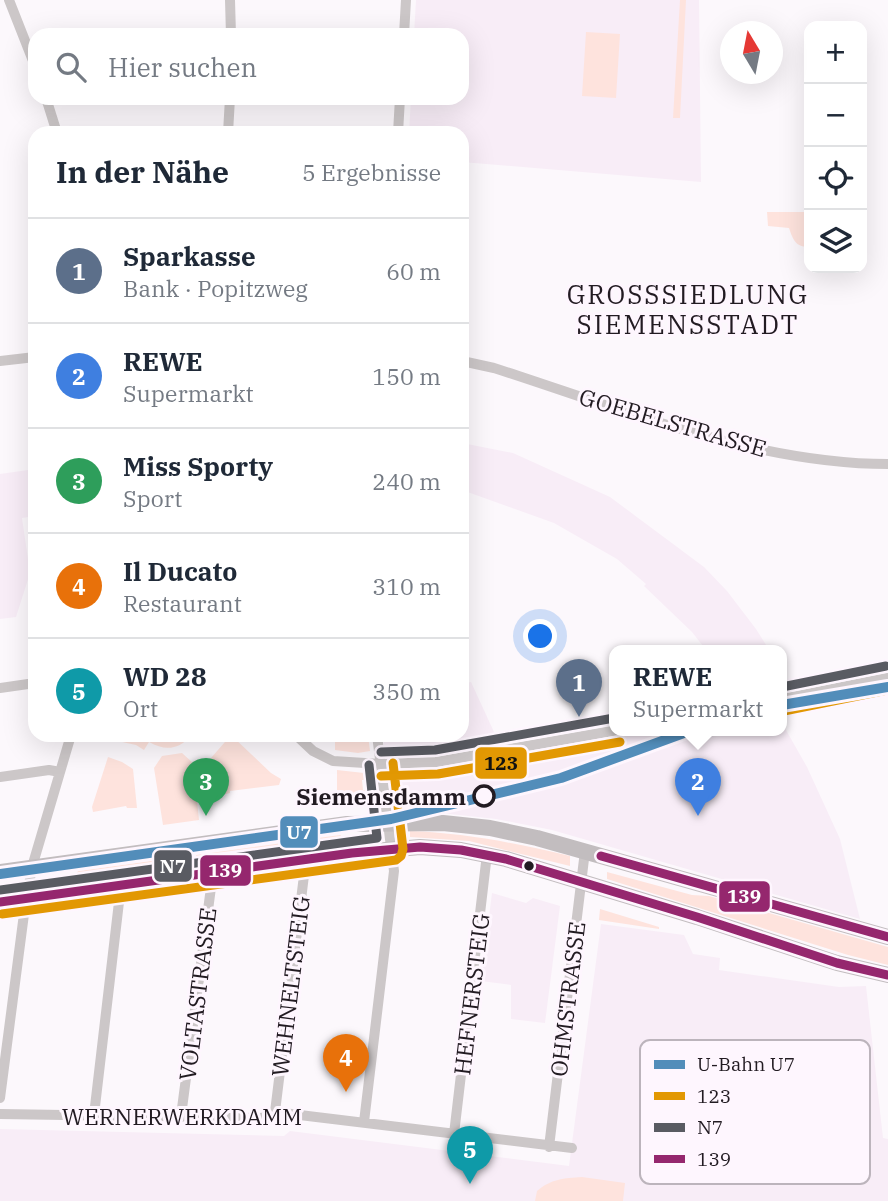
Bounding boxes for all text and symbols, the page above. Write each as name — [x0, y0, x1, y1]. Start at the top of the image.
north arrow — [720, 21, 783, 84]
map controls — [804, 21, 867, 273]
button: + — [804, 21, 867, 84]
search box — [28, 28, 469, 105]
icon: search — [52, 48, 90, 86]
text: Hier suchen — [108, 50, 257, 84]
button: − — [804, 84, 867, 147]
button: locate — [804, 147, 867, 210]
text: In der Nähe — [56, 152, 229, 191]
text: 5 Ergebnisse — [302, 157, 441, 187]
button: layers — [804, 210, 867, 273]
text: Sparkasse — [123, 239, 256, 273]
text: 1 — [72, 256, 86, 286]
text: 60 m — [386, 256, 441, 286]
text: Bank · Popitzweg — [123, 273, 308, 303]
district label: GROSSSIEDLUNG SIEMENSSTADT — [567, 277, 809, 341]
text: REWE — [123, 344, 203, 378]
text: 2 — [72, 361, 86, 391]
text: 150 m — [372, 361, 441, 391]
text: Supermarkt — [123, 378, 254, 408]
street label: GOEBELSTRASSE — [576, 381, 770, 463]
text: Miss Sporty — [123, 449, 273, 483]
text: 3 — [72, 466, 86, 496]
text: 240 m — [372, 466, 441, 496]
text: Sport — [123, 483, 182, 513]
text: Il Ducato — [123, 554, 237, 588]
text: 4 — [72, 571, 86, 601]
text: 310 m — [372, 571, 441, 601]
text: Restaurant — [123, 588, 242, 618]
your location — [523, 619, 557, 653]
popup — [609, 645, 787, 736]
text: WD 28 — [123, 659, 207, 693]
pin: 1 — [556, 659, 602, 717]
text: REWE — [633, 659, 712, 693]
text: 5 — [72, 676, 86, 706]
text: 350 m — [372, 676, 441, 706]
text: Ort — [123, 693, 158, 723]
text: Supermarkt — [633, 693, 763, 723]
line badge: 123 — [474, 746, 528, 780]
text: 123 — [484, 751, 518, 775]
pin: 3 — [183, 758, 229, 816]
pin: 2 — [675, 758, 721, 816]
place label: Siemensdamm — [296, 781, 466, 811]
marker: Siemensdamm — [473, 785, 495, 807]
line badge: U7 — [279, 815, 319, 849]
text: U7 — [286, 820, 312, 844]
line badge: N7 — [153, 849, 193, 883]
text: N7 — [160, 854, 186, 878]
line badge: 139 — [199, 854, 252, 887]
text: 139 — [208, 858, 242, 882]
unlabelled marker — [522, 859, 536, 873]
line badge: 139 — [718, 880, 771, 913]
text: 139 — [727, 884, 761, 908]
street label: WEHNELTSTEIG — [264, 894, 316, 1078]
street label: VOLTASTRASSE — [171, 906, 223, 1082]
street label: HEFNERSTEIG — [446, 911, 496, 1077]
street label: OHMSTRASSE — [543, 920, 591, 1078]
pin: 4 — [323, 1034, 369, 1092]
legend — [640, 1040, 870, 1184]
text: U-Bahn U7 — [697, 1052, 795, 1076]
text: 123 — [697, 1084, 731, 1108]
street label: WERNERWERKDAMM — [62, 1101, 302, 1131]
text: N7 — [697, 1115, 723, 1139]
pin: 5 — [447, 1126, 493, 1184]
text: 139 — [697, 1147, 731, 1171]

